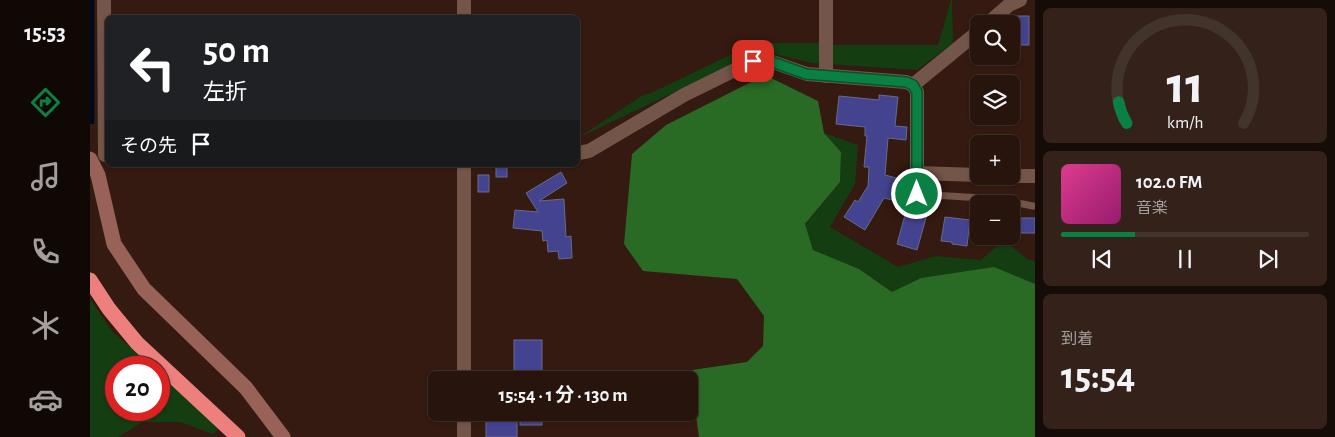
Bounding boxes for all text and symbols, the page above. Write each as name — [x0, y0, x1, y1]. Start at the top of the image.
map controls — [970, 15, 1020, 245]
button: search — [970, 15, 1020, 65]
text: 15:53 — [24, 22, 66, 44]
text: 50 m — [203, 34, 270, 69]
icon: left — [120, 35, 185, 100]
pin — [732, 40, 774, 82]
icon: arrive — [739, 47, 767, 75]
text: 11 — [1166, 60, 1204, 112]
button: layers — [970, 75, 1020, 125]
text: 左折 — [203, 81, 247, 103]
icon: directions — [28, 85, 63, 120]
text: km/h — [1167, 114, 1203, 132]
icon: arrive — [187, 130, 215, 158]
button: + — [970, 135, 1020, 185]
text: その先 — [120, 137, 177, 156]
icon: music — [28, 159, 63, 194]
position arrow — [890, 167, 942, 219]
text: 102.0 FM — [1136, 173, 1202, 192]
button: − — [970, 195, 1020, 245]
text: 音楽 — [1136, 200, 1168, 216]
icon: phone — [28, 234, 63, 269]
icon: previous — [1088, 245, 1116, 273]
icon: pause — [1171, 245, 1199, 273]
icon: next — [1254, 245, 1282, 273]
icon: climate — [28, 308, 63, 343]
text: 到着 — [1061, 331, 1093, 347]
speed limit sign: 20 — [105, 356, 170, 421]
text: 15:54 — [1061, 358, 1135, 396]
icon: car — [28, 382, 63, 417]
text: 15:54 · 1 分 · 130 m — [498, 386, 628, 405]

